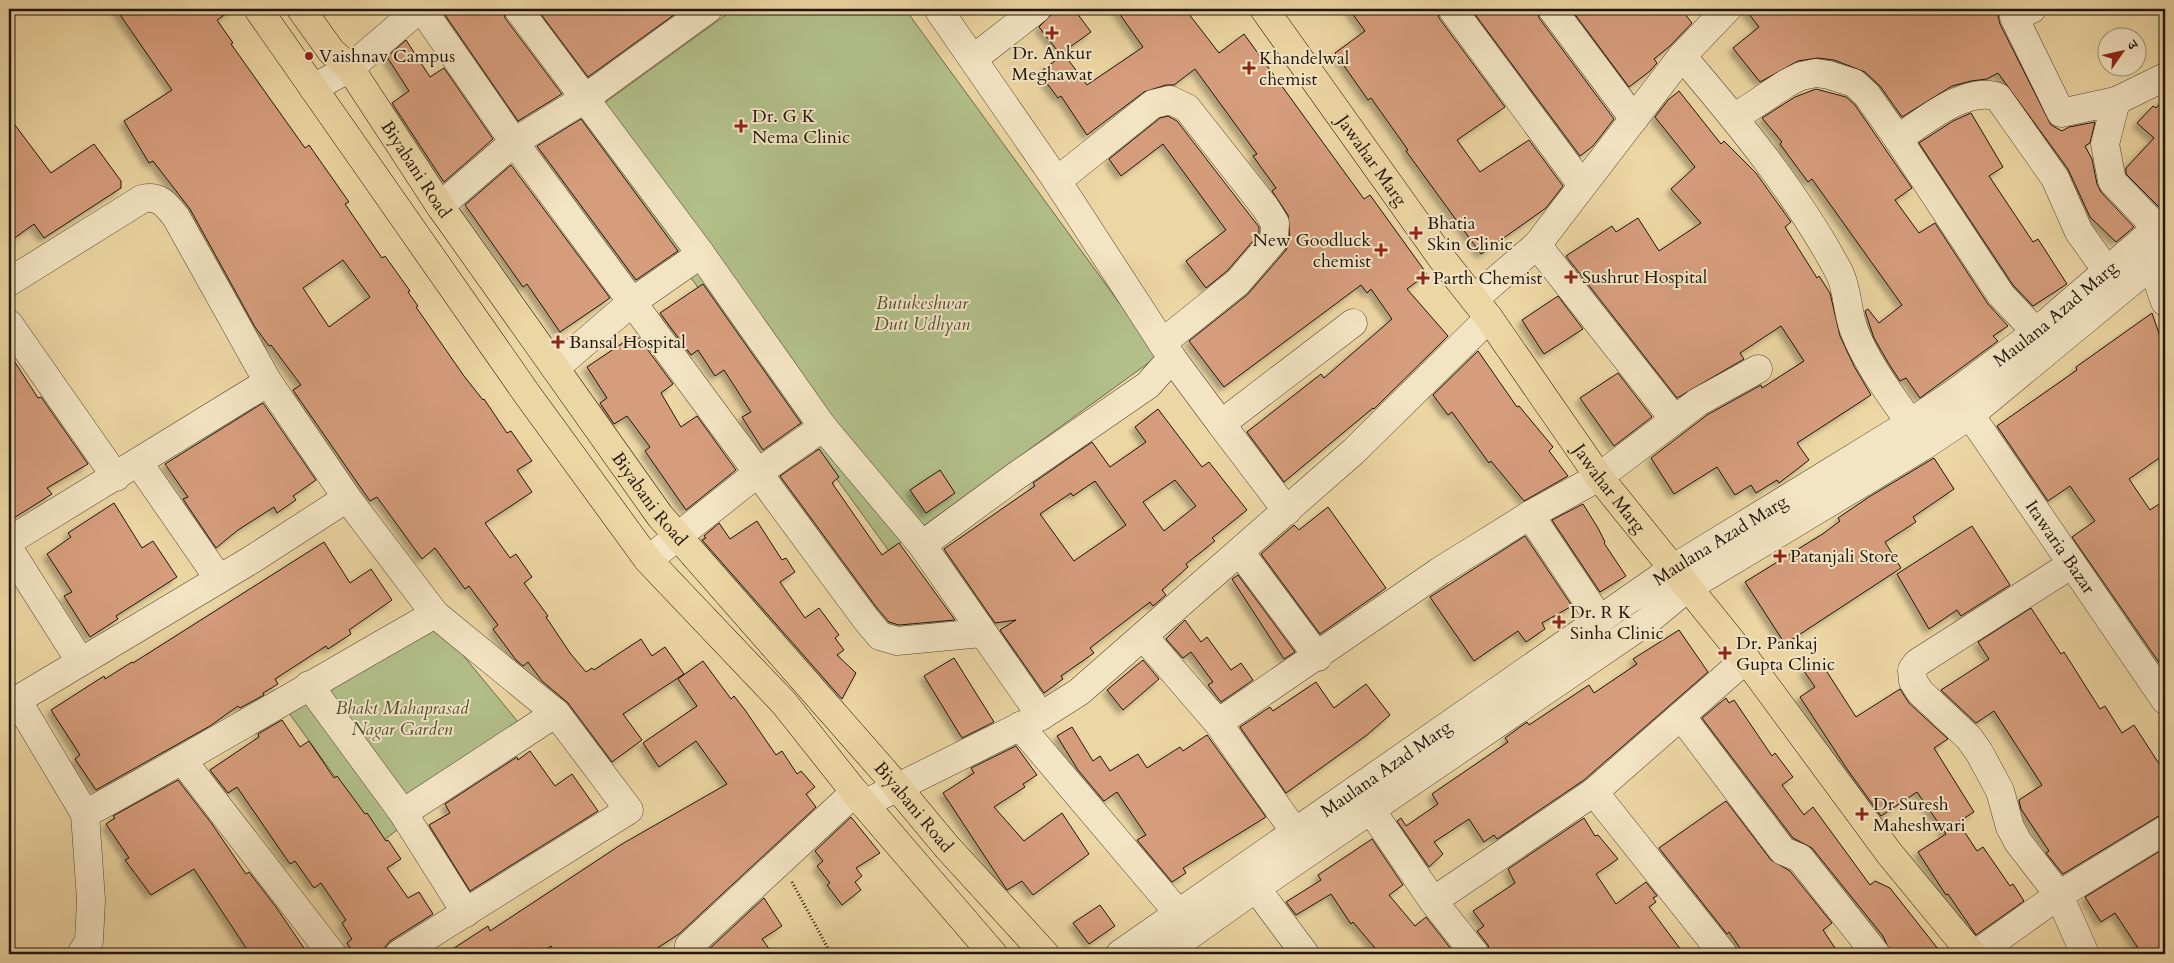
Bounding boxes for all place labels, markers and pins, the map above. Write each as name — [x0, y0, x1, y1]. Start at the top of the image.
marker: Dr. Ankur Meghawat — [1045, 26, 1059, 40]
place label: Dr. Ankur Meghawat — [1012, 41, 1093, 87]
place label: Vaishnav Campus — [319, 44, 455, 69]
place label: Khandelwal chemist — [1259, 46, 1350, 92]
marker: Vaishnav Campus — [303, 50, 315, 62]
marker: Khandelwal chemist — [1243, 62, 1255, 74]
place label: Dr. G K Nema Clinic — [752, 104, 850, 150]
marker: Dr. G K Nema Clinic — [734, 119, 748, 133]
place label: Bhatia Skin Clinic — [1427, 211, 1513, 257]
marker: Bhatia Skin Clinic — [1409, 226, 1423, 240]
place label: New Goodluck chemist — [1253, 228, 1371, 274]
marker: New Goodluck chemist — [1375, 244, 1387, 256]
place label: Sushrut Hospital — [1582, 265, 1708, 290]
place label: Parth Chemist — [1433, 266, 1543, 291]
marker: Sushrut Hospital — [1564, 270, 1578, 284]
marker: Parth Chemist — [1417, 272, 1429, 284]
place label: Bansal Hospital — [569, 330, 686, 355]
marker: Bansal Hospital — [551, 335, 565, 349]
place label: Patanjali Store — [1790, 544, 1899, 569]
marker: Patanjali Store — [1774, 550, 1786, 562]
place label: Dr. R K Sinha Clinic — [1570, 600, 1664, 646]
marker: Dr. R K Sinha Clinic — [1552, 615, 1566, 629]
place label: Dr. Pankaj Gupta Clinic — [1736, 631, 1835, 677]
marker: Dr. Pankaj Gupta Clinic — [1718, 646, 1732, 660]
place label: Dr Suresh Maheshwari — [1873, 792, 1966, 838]
marker: Dr Suresh Maheshwari — [1855, 807, 1869, 821]

